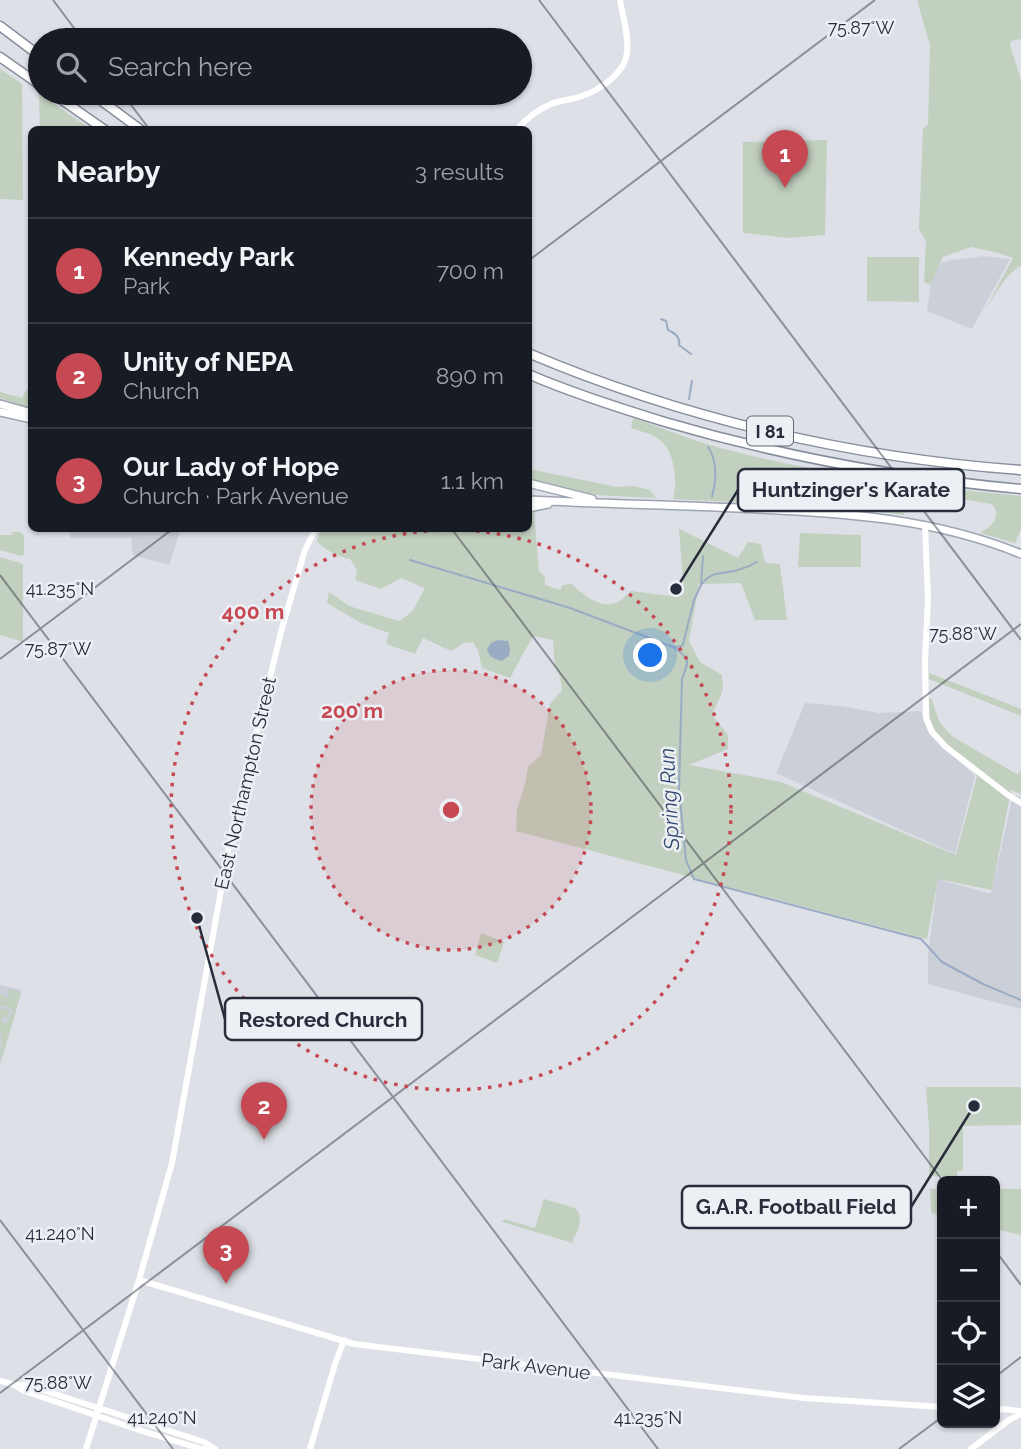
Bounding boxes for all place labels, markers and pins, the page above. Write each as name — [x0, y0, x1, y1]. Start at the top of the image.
pin: 1 — [762, 130, 808, 188]
callout: Huntzinger's Karate — [738, 469, 964, 511]
centre of rings — [439, 798, 463, 822]
callout: Restored Church — [225, 998, 422, 1040]
pin: 2 — [241, 1082, 287, 1140]
callout: G.A.R. Football Field — [682, 1186, 911, 1228]
pin: 3 — [203, 1226, 249, 1284]

